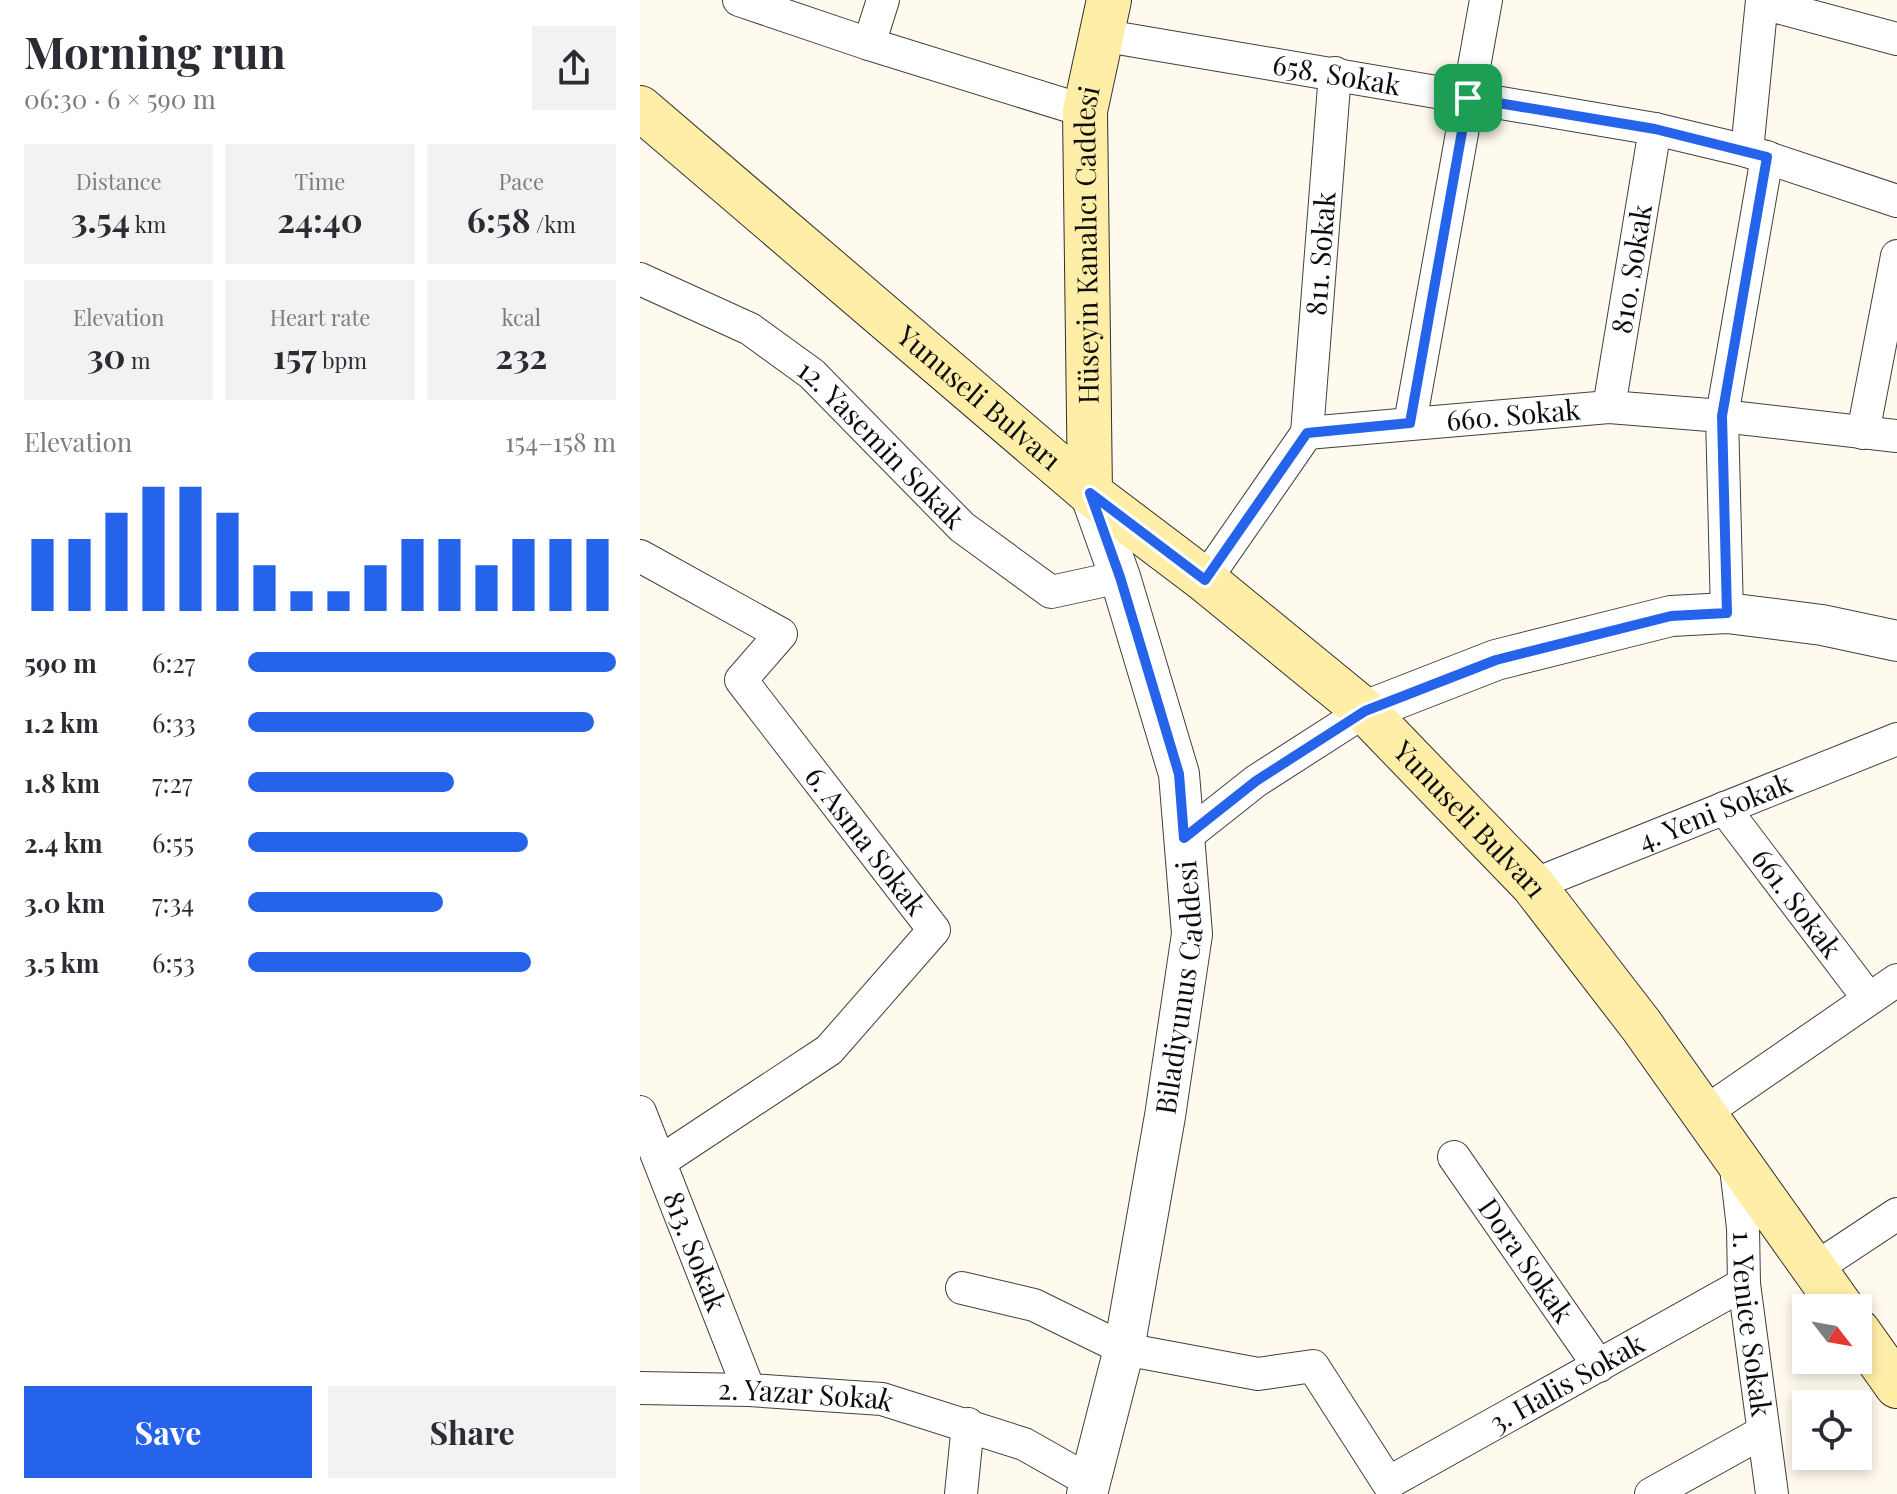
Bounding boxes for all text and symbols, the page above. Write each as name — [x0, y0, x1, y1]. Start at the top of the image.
text: Morning run — [24, 21, 286, 80]
button: share — [532, 26, 616, 110]
street label: 658. Sokak — [1270, 45, 1404, 103]
pin — [1434, 64, 1502, 132]
icon: arrive — [1446, 76, 1490, 120]
text: 06:30 · 6 × 590 m — [24, 81, 216, 116]
street label: Hüseyin Kanalıcı Caddesi — [1065, 82, 1107, 404]
text: Distance — [76, 166, 162, 196]
text: Time — [295, 166, 345, 196]
text: Pace — [499, 166, 544, 196]
street label: 811. Sokak — [1296, 190, 1343, 317]
text: 3.54 — [71, 196, 130, 242]
text: 24:40 — [277, 196, 363, 242]
text: 6:58 — [467, 196, 530, 242]
street label: 810. Sokak — [1601, 201, 1659, 336]
text: km — [130, 209, 166, 239]
text: /km — [530, 209, 576, 239]
text: Elevation — [73, 302, 164, 332]
text: Heart rate — [270, 302, 370, 332]
text: kcal — [502, 302, 541, 332]
street label: Yunuseli Bulvarı — [889, 315, 1070, 477]
text: 30 — [87, 332, 125, 378]
text: 157 — [273, 332, 317, 378]
text: 232 — [495, 332, 547, 378]
text: m — [125, 345, 150, 375]
text: bpm — [317, 345, 367, 375]
street label: 12. Yasemin Sokak — [791, 350, 974, 537]
street label: 660. Sokak — [1445, 389, 1582, 438]
text: Elevation — [24, 424, 132, 459]
text: 154–158 m — [505, 424, 616, 459]
text: 590 m — [24, 645, 97, 680]
text: 6:27 — [152, 645, 195, 680]
text: 1.2 km — [24, 705, 99, 740]
text: 6:33 — [152, 705, 196, 740]
street label: Yunuseli Bulvarı — [1386, 731, 1556, 904]
street label: 6. Asma Sokak — [798, 759, 936, 923]
street label: 4. Yeni Sokak — [1632, 763, 1797, 858]
text: 1.8 km — [24, 765, 100, 800]
text: 7:27 — [152, 765, 192, 800]
text: 2.4 km — [24, 825, 103, 860]
text: 6:55 — [152, 825, 194, 860]
street label: 661. Sokak — [1744, 840, 1852, 965]
street label: Biladiyunus Caddesi — [1146, 859, 1210, 1117]
text: 3.0 km — [24, 885, 105, 920]
text: 7:34 — [152, 885, 194, 920]
text: 3.5 km — [24, 945, 99, 980]
text: 6:53 — [152, 945, 195, 980]
street label: 813. Sokak — [656, 1186, 737, 1317]
street label: Dora Sokak — [1471, 1190, 1583, 1330]
street label: 1. Yenice Sokak — [1726, 1231, 1782, 1420]
north arrow — [1792, 1294, 1872, 1374]
map controls — [1792, 1294, 1872, 1470]
street label: 3. Halis Sokak — [1482, 1323, 1651, 1440]
street label: 2. Yazar Sokak — [718, 1369, 900, 1419]
button: Save — [24, 1386, 312, 1478]
button: Share — [328, 1386, 616, 1478]
button: locate — [1792, 1390, 1872, 1470]

